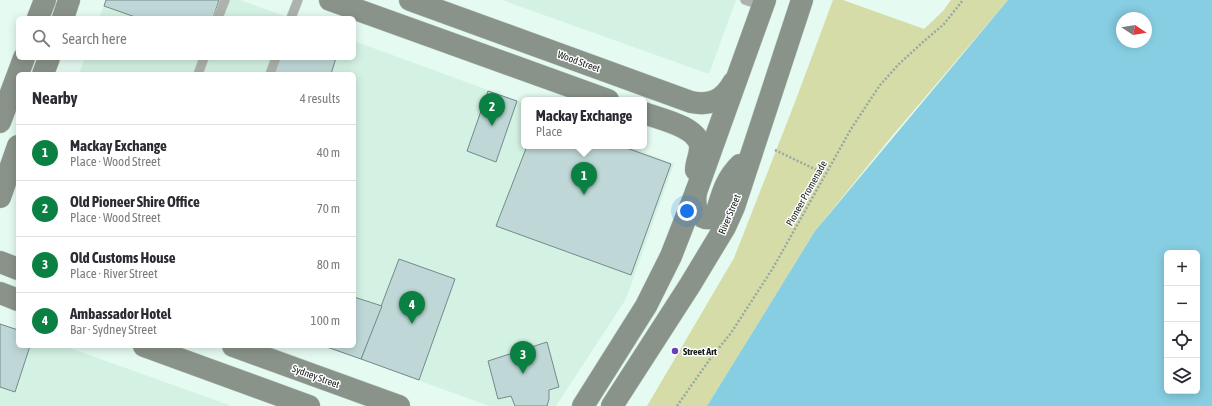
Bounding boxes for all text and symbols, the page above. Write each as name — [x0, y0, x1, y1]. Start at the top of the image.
north arrow — [1116, 12, 1152, 48]
search box — [16, 16, 356, 60]
icon: search — [30, 27, 52, 49]
text: Search here — [62, 30, 127, 47]
street label: Wood Street — [556, 49, 602, 74]
text: Nearby — [32, 88, 78, 108]
text: 4 results — [300, 91, 340, 106]
pin: 2 — [479, 93, 505, 126]
popup — [521, 97, 647, 149]
text: Mackay Exchange — [536, 107, 632, 124]
text: Place — [536, 124, 562, 139]
text: Mackay Exchange — [70, 137, 167, 154]
text: 1 — [42, 145, 48, 160]
text: 40 m — [317, 145, 340, 160]
text: Place · Wood Street — [70, 154, 161, 169]
street label: Pioneer Promenade — [784, 158, 829, 228]
pin: 1 — [571, 162, 597, 195]
text: Old Pioneer Shire Office — [70, 193, 200, 210]
street label: River Street — [716, 193, 743, 236]
text: 2 — [42, 201, 48, 216]
text: 70 m — [317, 201, 340, 216]
your location — [677, 201, 697, 221]
text: Place · Wood Street — [70, 210, 161, 225]
text: Old Customs House — [70, 249, 176, 266]
map controls — [1164, 250, 1200, 394]
button: + — [1164, 250, 1200, 286]
text: 3 — [42, 257, 48, 272]
text: 80 m — [317, 257, 340, 272]
text: Place · River Street — [70, 266, 158, 281]
button: − — [1164, 286, 1200, 322]
pin: 4 — [399, 291, 425, 324]
text: Ambassador Hotel — [70, 305, 171, 322]
text: 4 — [42, 313, 48, 328]
text: 100 m — [311, 313, 340, 328]
text: Bar · Sydney Street — [70, 322, 157, 337]
button: locate — [1164, 322, 1200, 358]
pin: 3 — [510, 341, 536, 374]
marker: Street Art — [670, 346, 680, 356]
place label: Street Art — [683, 346, 717, 357]
button: layers — [1164, 358, 1200, 394]
street label: Sydney Street — [291, 363, 341, 390]

